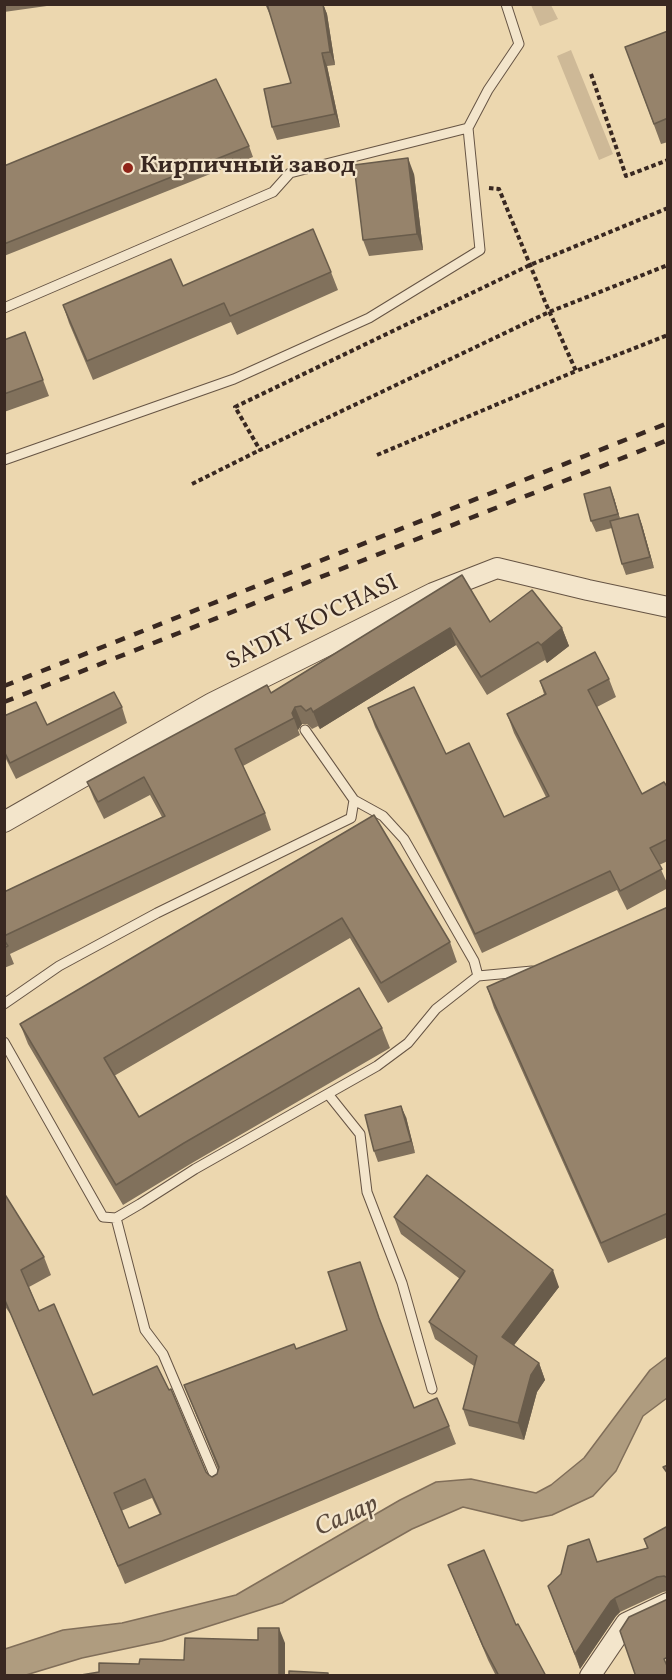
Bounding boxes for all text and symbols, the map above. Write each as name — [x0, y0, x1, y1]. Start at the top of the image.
place label: Кирпичный завод — [140, 154, 356, 182]
marker: Кирпичный завод — [121, 161, 135, 175]
street label: SA'DIY KO'CHASI — [222, 570, 404, 678]
water label: Салар — [311, 1490, 383, 1546]

